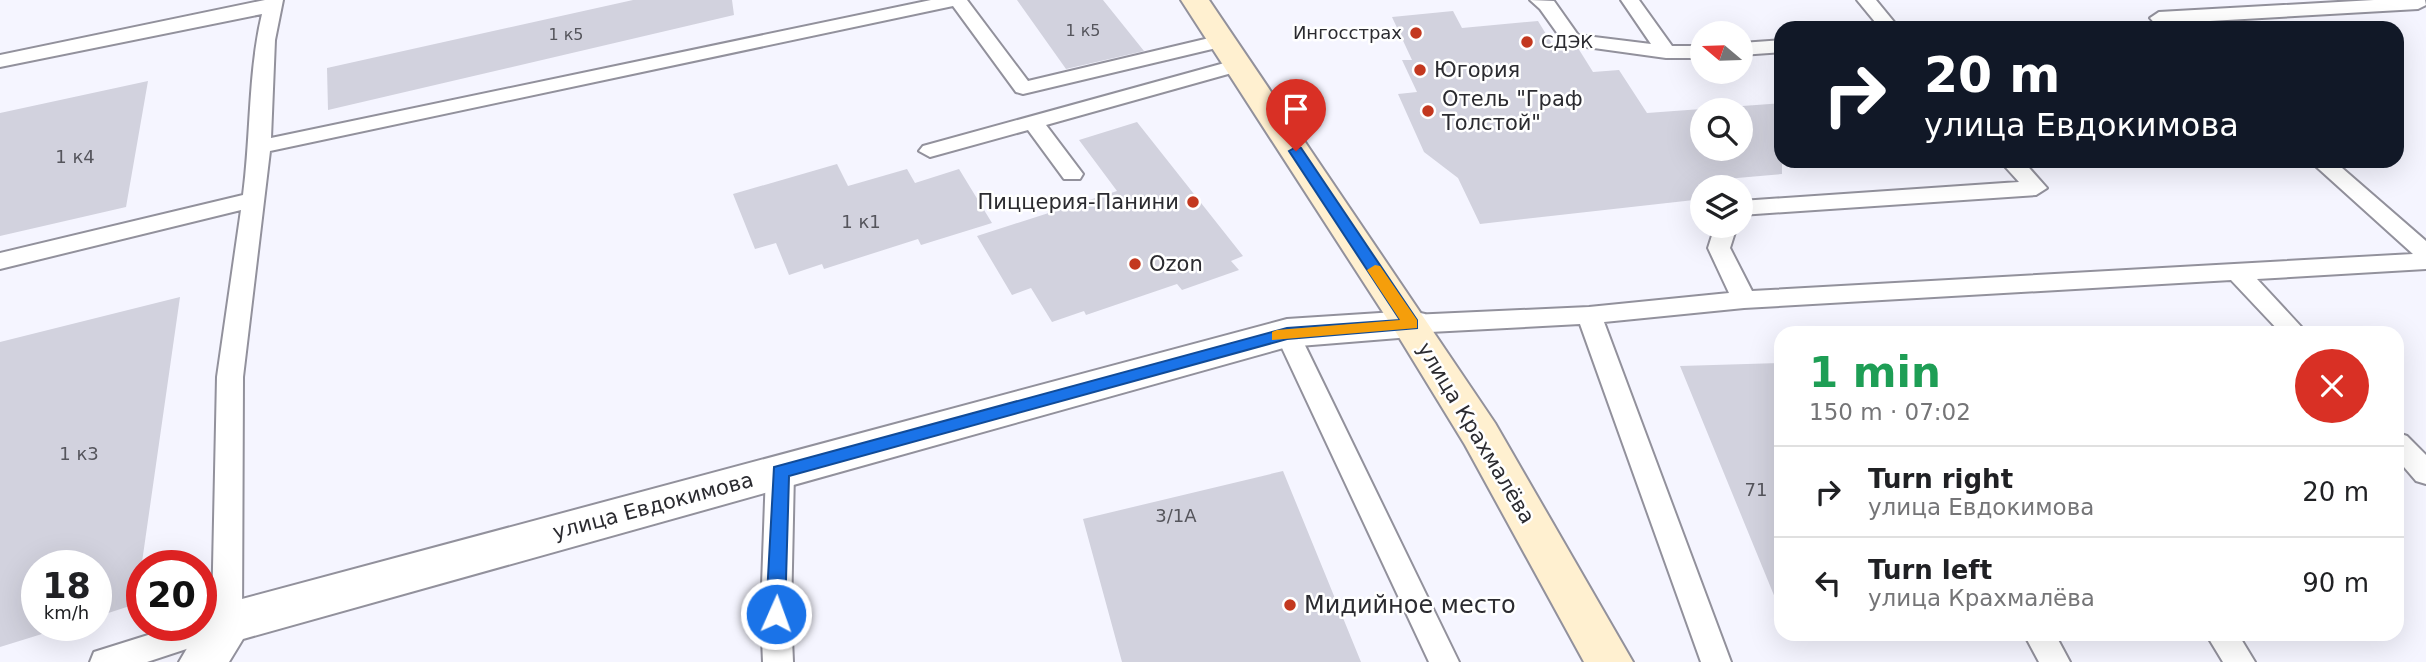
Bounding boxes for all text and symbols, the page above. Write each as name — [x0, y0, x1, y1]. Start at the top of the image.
house number: 1 к5 — [1065, 21, 1101, 40]
north arrow — [1690, 21, 1754, 84]
map controls — [1690, 21, 1753, 238]
place label: Ингосстрах — [1293, 22, 1402, 43]
house number: 1 к5 — [548, 25, 584, 44]
marker: Ингосстрах — [1408, 25, 1424, 41]
place label: СДЭК — [1541, 31, 1593, 52]
marker: СДЭК — [1519, 34, 1535, 50]
text: 20 m — [1924, 47, 2060, 104]
icon: right — [1809, 49, 1900, 140]
place label: Югория — [1434, 58, 1520, 82]
marker: Югория — [1412, 62, 1428, 78]
pin — [1266, 79, 1326, 151]
place label: Отель "Граф Толстой" — [1441, 87, 1583, 135]
icon: arrive — [1277, 90, 1315, 128]
button: search — [1690, 98, 1753, 161]
marker: Отель "Граф Толстой" — [1420, 103, 1436, 119]
text: улица Евдокимова — [1924, 106, 2239, 144]
house number: 1 к4 — [55, 146, 95, 167]
button: layers — [1690, 175, 1753, 238]
place label: Пиццерия-Панини — [977, 190, 1179, 214]
marker: Пиццерия-Панини — [1185, 194, 1201, 210]
house number: 1 к1 — [841, 211, 881, 232]
place label: Ozon — [1149, 252, 1203, 276]
marker: Ozon — [1127, 256, 1143, 272]
street label: улица Крахмалёва — [1412, 338, 1540, 528]
text: 1 min — [1809, 348, 1941, 397]
button: close — [2295, 349, 2369, 423]
text: 150 m · 07:02 — [1809, 399, 1971, 425]
house number: 1 к3 — [59, 443, 99, 464]
text: Turn right — [1868, 464, 2013, 494]
street label: улица Евдокимова — [550, 468, 756, 544]
icon: right — [1809, 473, 1847, 511]
text: 20 m — [2302, 477, 2369, 507]
house number: 71 — [1745, 479, 1767, 500]
text: улица Евдокимова — [1868, 494, 2094, 520]
house number: 3/1А — [1155, 505, 1197, 526]
speed limit sign: 20 — [126, 550, 217, 641]
text: Turn left — [1868, 555, 1992, 585]
icon: left — [1809, 564, 1847, 602]
text: 18 — [42, 566, 91, 606]
text: 90 m — [2302, 568, 2369, 598]
position arrow — [739, 577, 813, 651]
text: улица Крахмалёва — [1868, 585, 2095, 611]
place label: Мидийное место — [1304, 591, 1516, 619]
marker: Мидийное место — [1282, 597, 1298, 613]
text: km/h — [44, 602, 89, 623]

